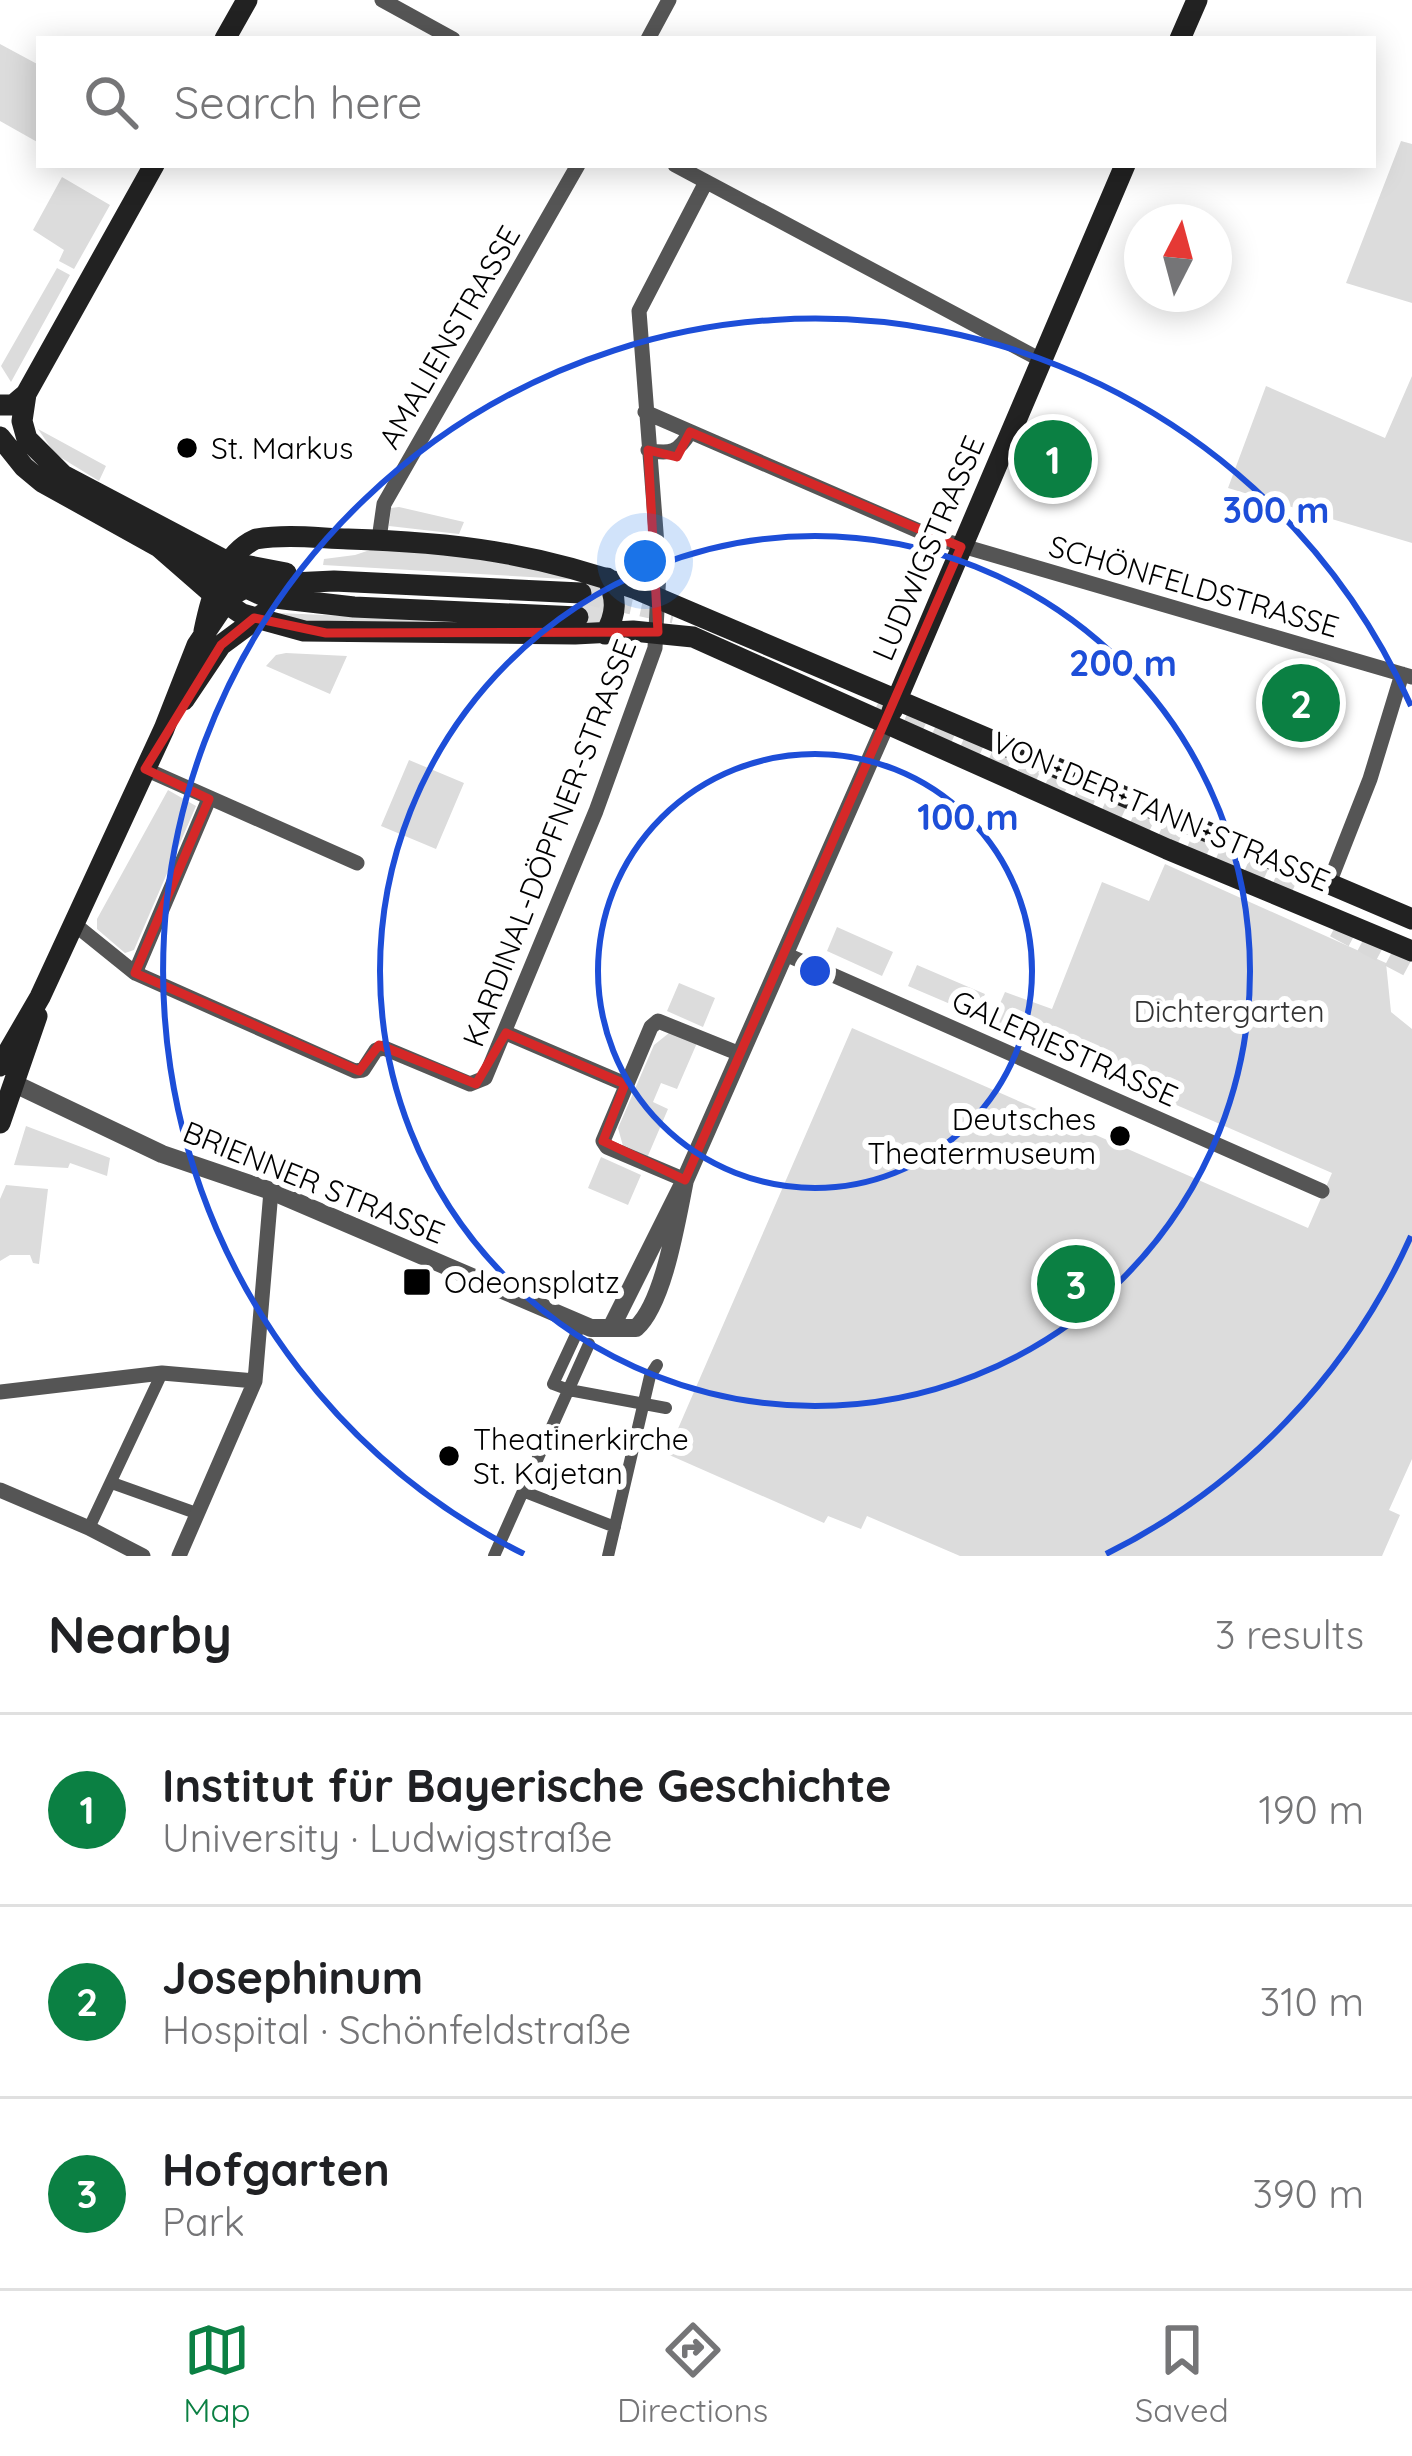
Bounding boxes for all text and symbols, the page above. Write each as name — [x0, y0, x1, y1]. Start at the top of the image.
search box — [36, 36, 1376, 168]
icon: search — [78, 69, 144, 135]
text: Search here — [174, 74, 422, 130]
north arrow — [1124, 204, 1232, 312]
street label: AMALIENSTRASSE — [370, 219, 528, 455]
pin: 1 — [1014, 414, 1092, 504]
place label: St. Markus — [211, 429, 353, 467]
street label: LUDWIGSTRASSE — [863, 430, 993, 666]
marker: St. Markus — [174, 435, 200, 461]
text: 300 m — [1223, 487, 1329, 532]
street label: SCHÖNFELDSTRASSE — [1045, 526, 1343, 646]
your location — [615, 531, 675, 591]
street label: KARDINAL-DÖPFNER-STRASSE — [454, 634, 644, 1052]
text: 200 m — [1069, 640, 1177, 685]
pin: 2 — [1262, 658, 1340, 748]
street label: VON-DER-TANN-STRASSE — [986, 723, 1336, 899]
text: 100 m — [917, 794, 1019, 839]
centre of rings — [794, 950, 836, 992]
street label: GALERIESTRASSE — [946, 981, 1184, 1115]
park label: Dichtergarten — [1133, 992, 1325, 1030]
place label: Deutsches Theatermuseum — [867, 1100, 1096, 1172]
street label: BRIENNER STRASSE — [178, 1112, 450, 1252]
marker: Deutsches Theatermuseum — [1107, 1123, 1133, 1149]
pin: 3 — [1037, 1239, 1115, 1329]
place label: Odeonsplatz — [444, 1263, 620, 1301]
marker: Odeonsplatz — [401, 1266, 433, 1298]
place label: Theatinerkirche St. Kajetan — [473, 1420, 689, 1492]
marker: Theatinerkirche St. Kajetan — [436, 1443, 462, 1469]
text: Nearby — [48, 1602, 232, 1666]
text: 3 results — [1215, 1610, 1364, 1659]
text: Institut für Bayerische Geschichte — [162, 1757, 892, 1813]
text: 1 — [79, 1785, 95, 1834]
text: 190 m — [1258, 1785, 1364, 1834]
text: University · Ludwigstraße — [162, 1813, 613, 1862]
text: Josephinum — [162, 1949, 423, 2005]
text: 2 — [76, 1977, 98, 2026]
text: 310 m — [1260, 1977, 1364, 2026]
text: Hospital · Schönfeldstraße — [162, 2005, 631, 2054]
text: Hofgarten — [162, 2141, 390, 2197]
text: 3 — [77, 2169, 97, 2218]
text: 390 m — [1252, 2169, 1364, 2218]
text: Park — [162, 2197, 245, 2246]
tab: Map — [183, 2317, 251, 2430]
tab: Directions — [617, 2317, 768, 2430]
tab: Saved — [1135, 2317, 1229, 2430]

